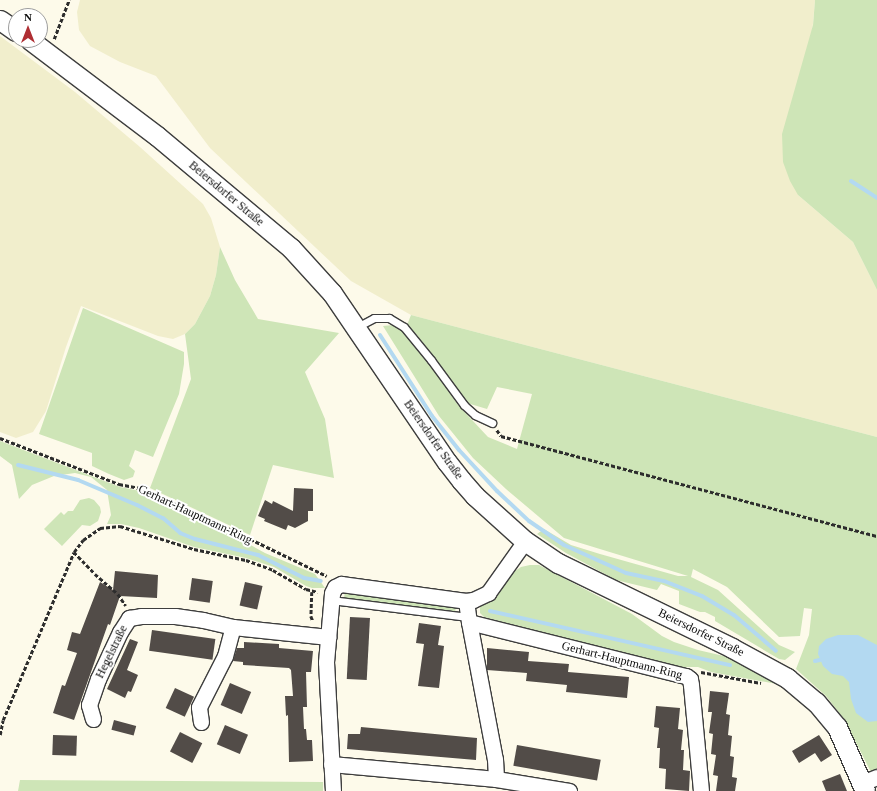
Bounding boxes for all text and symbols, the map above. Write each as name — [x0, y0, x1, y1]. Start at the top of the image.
north arrow — [8, 8, 48, 48]
text: N — [24, 11, 32, 23]
street label: Beiersdorfer Straße — [186, 158, 266, 230]
street label: Beiersdorfer Straße — [400, 398, 466, 482]
street label: Gerhart-Hauptmann-Ring — [136, 482, 254, 548]
street label: Beiersdorfer Straße — [656, 606, 746, 660]
street label: Hegelstraße — [93, 623, 131, 681]
street label: Gerhart-Hauptmann-Ring — [560, 639, 684, 683]

